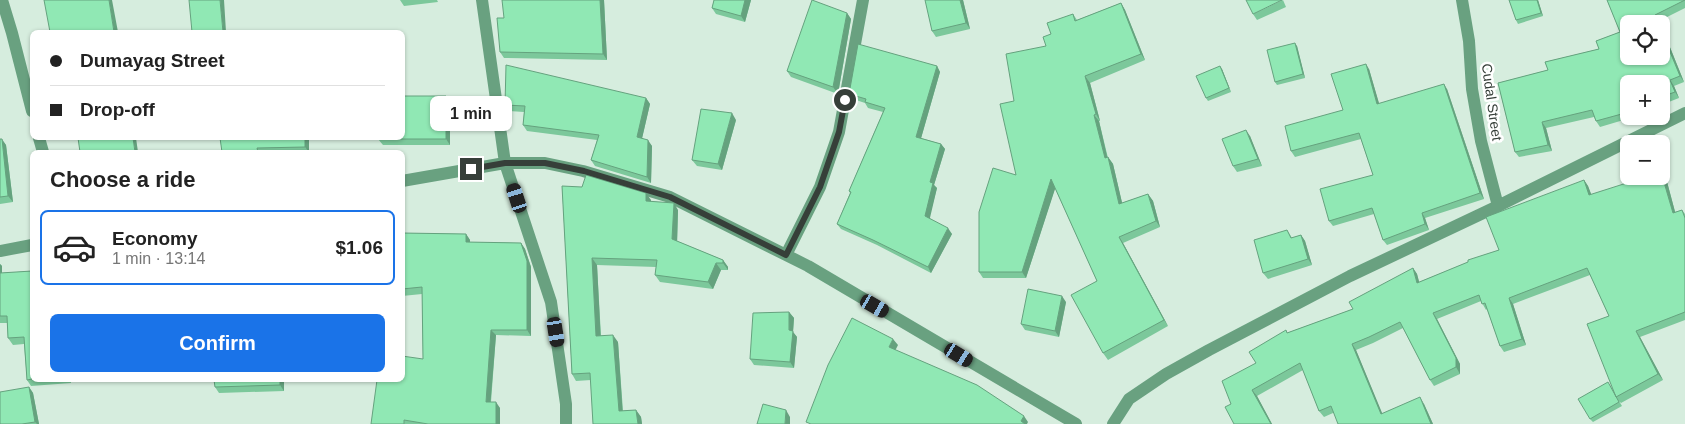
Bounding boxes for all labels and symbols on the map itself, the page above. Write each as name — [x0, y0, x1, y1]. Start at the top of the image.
street label: Cudal Street — [1479, 62, 1505, 142]
route start — [834, 89, 856, 111]
callout: 1 min — [430, 96, 512, 132]
route end — [460, 158, 482, 180]
car — [505, 181, 528, 215]
car — [858, 292, 891, 320]
car — [546, 316, 565, 348]
car — [942, 341, 975, 369]

